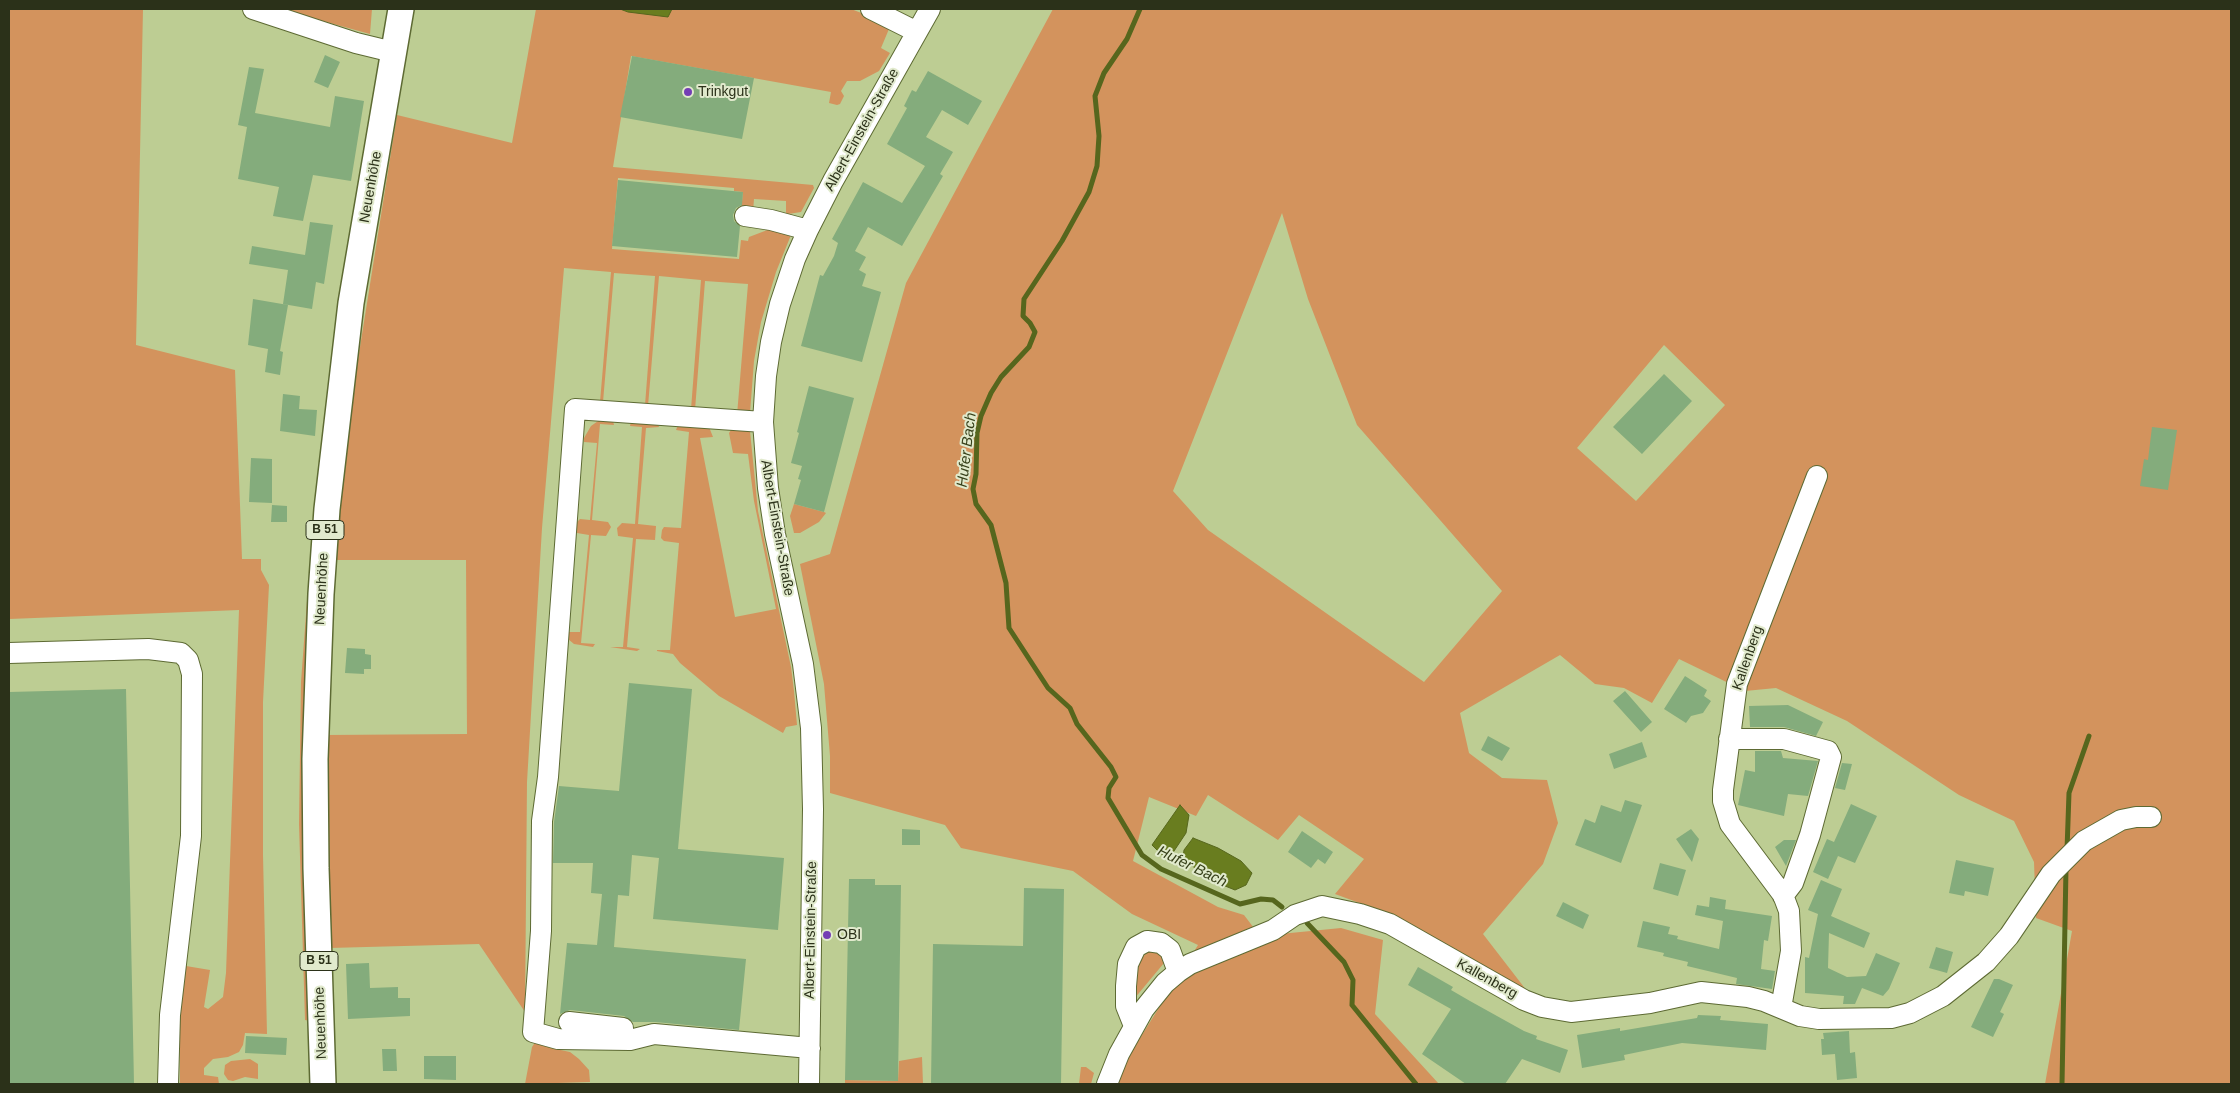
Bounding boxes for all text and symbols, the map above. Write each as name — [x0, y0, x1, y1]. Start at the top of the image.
street label: Albert-Einstein-Straße — [821, 66, 903, 194]
place label: Trinkgut — [698, 84, 748, 100]
marker: Trinkgut — [682, 86, 694, 98]
street label: Neuenhöhe — [356, 150, 386, 224]
water label: Hufer Bach — [953, 412, 981, 488]
street label: Albert-Einstein-Straße — [757, 459, 797, 597]
road number: B 51 — [306, 520, 344, 540]
street label: Neuenhöhe — [312, 552, 332, 626]
street label: Kallenberg — [1729, 624, 1767, 692]
water label: Hufer Bach — [1154, 842, 1230, 892]
street label: Albert-Einstein-Straße — [801, 861, 821, 999]
place label: OBI — [837, 927, 861, 943]
marker: OBI — [821, 929, 833, 941]
road number: B 51 — [300, 951, 338, 970]
street label: Kallenberg — [1454, 955, 1520, 1003]
street label: Neuenhöhe — [311, 987, 331, 1059]

